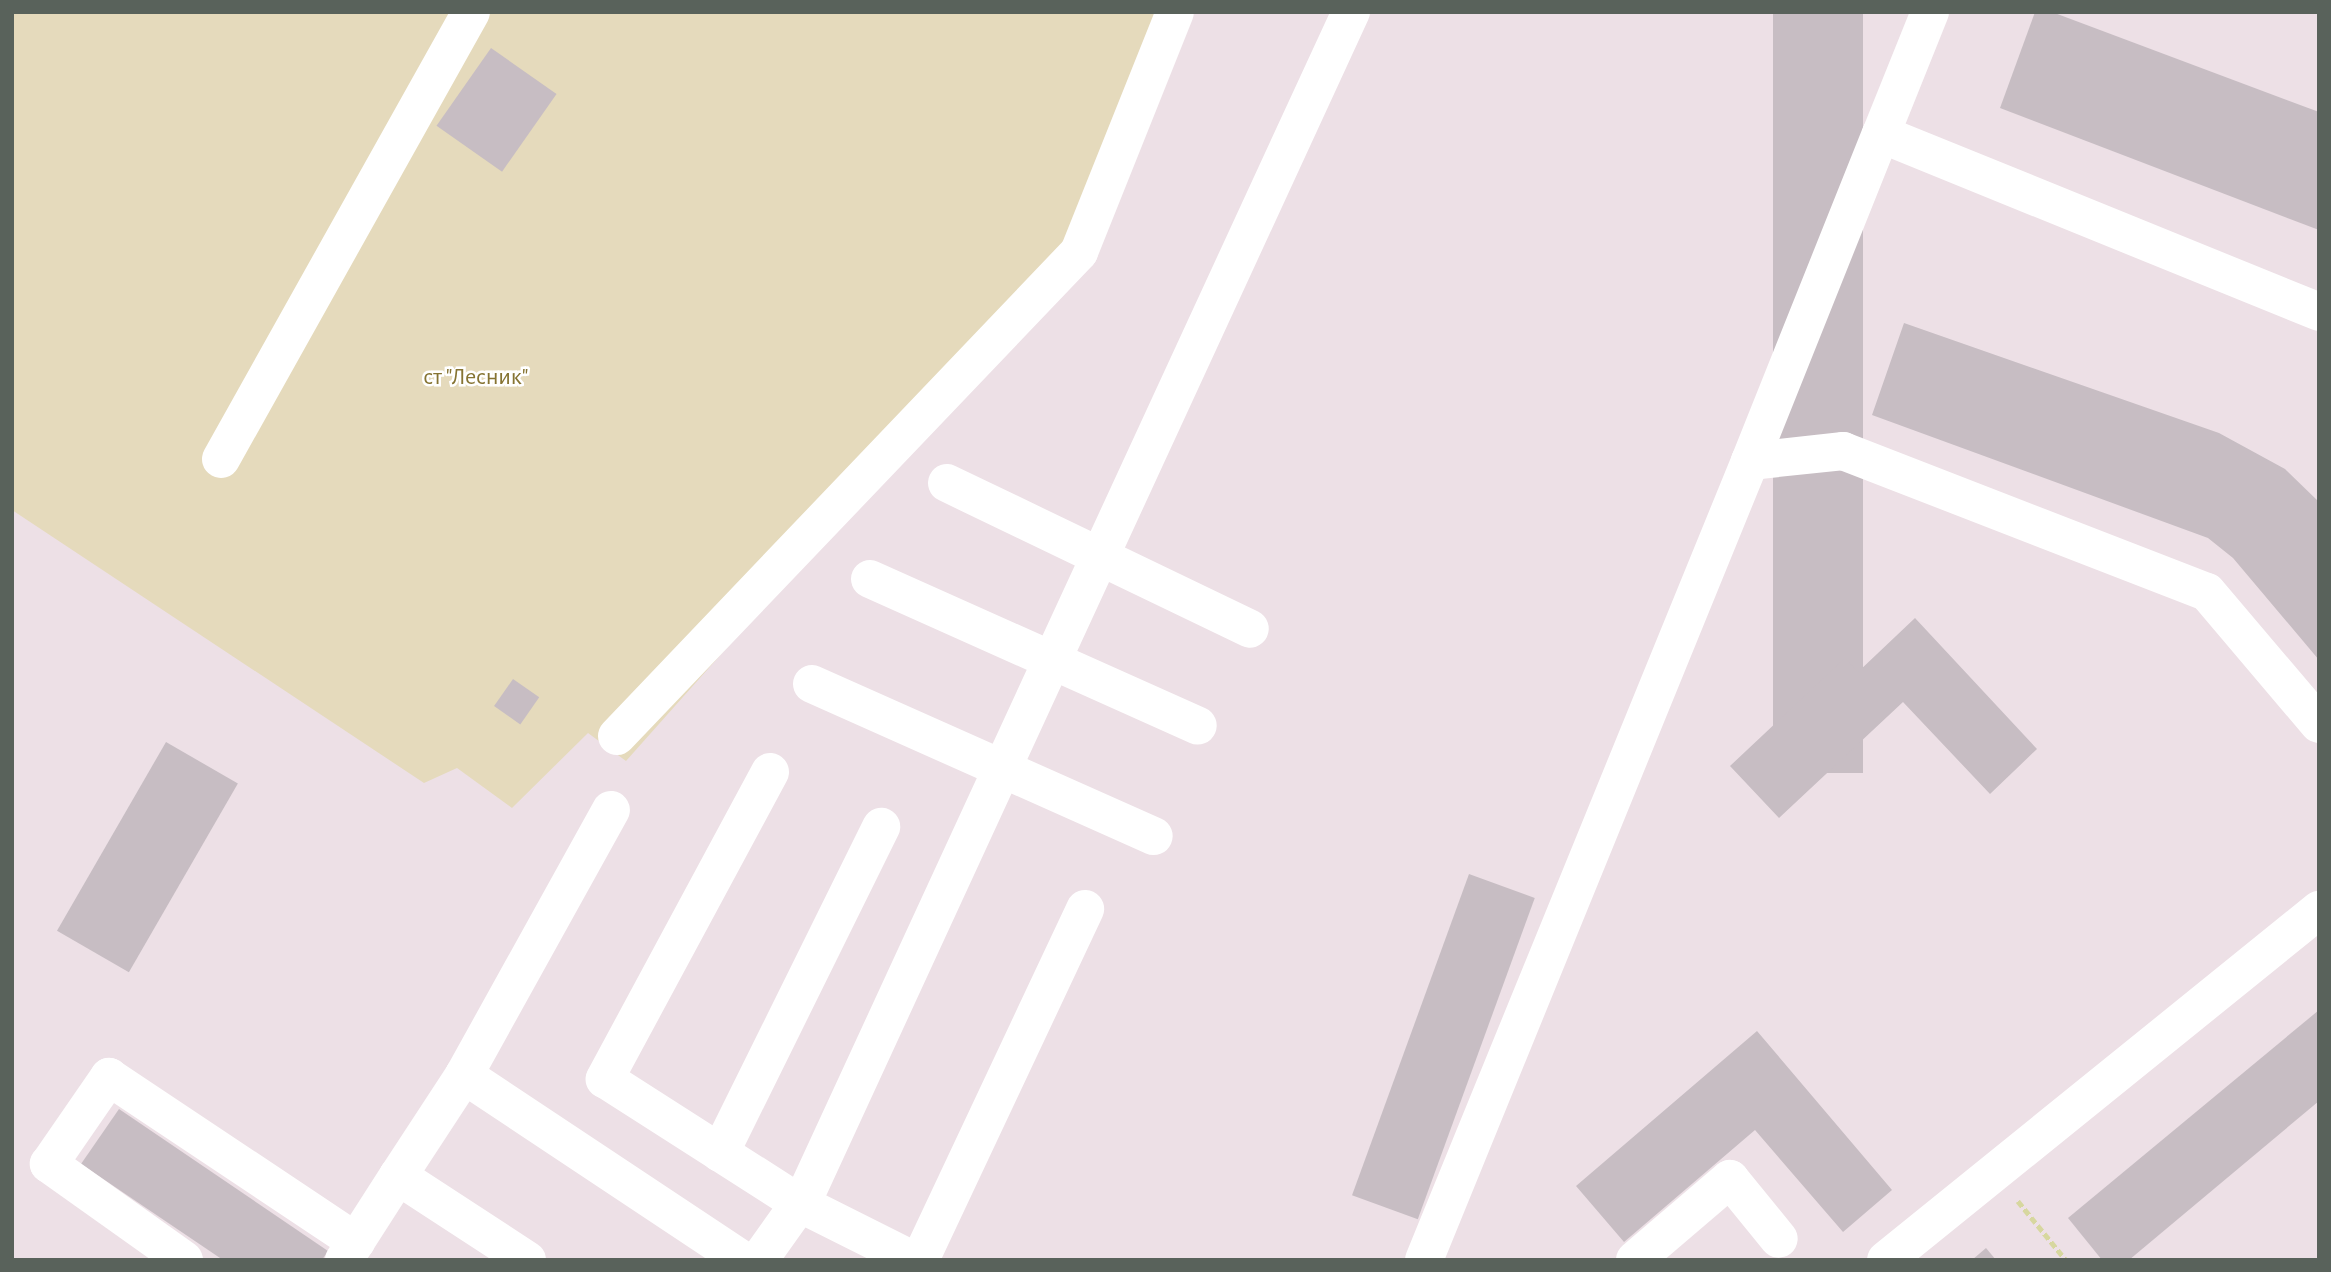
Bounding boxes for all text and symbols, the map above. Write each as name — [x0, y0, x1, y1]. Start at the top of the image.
park label: ст "Лесник" — [423, 364, 529, 392]

